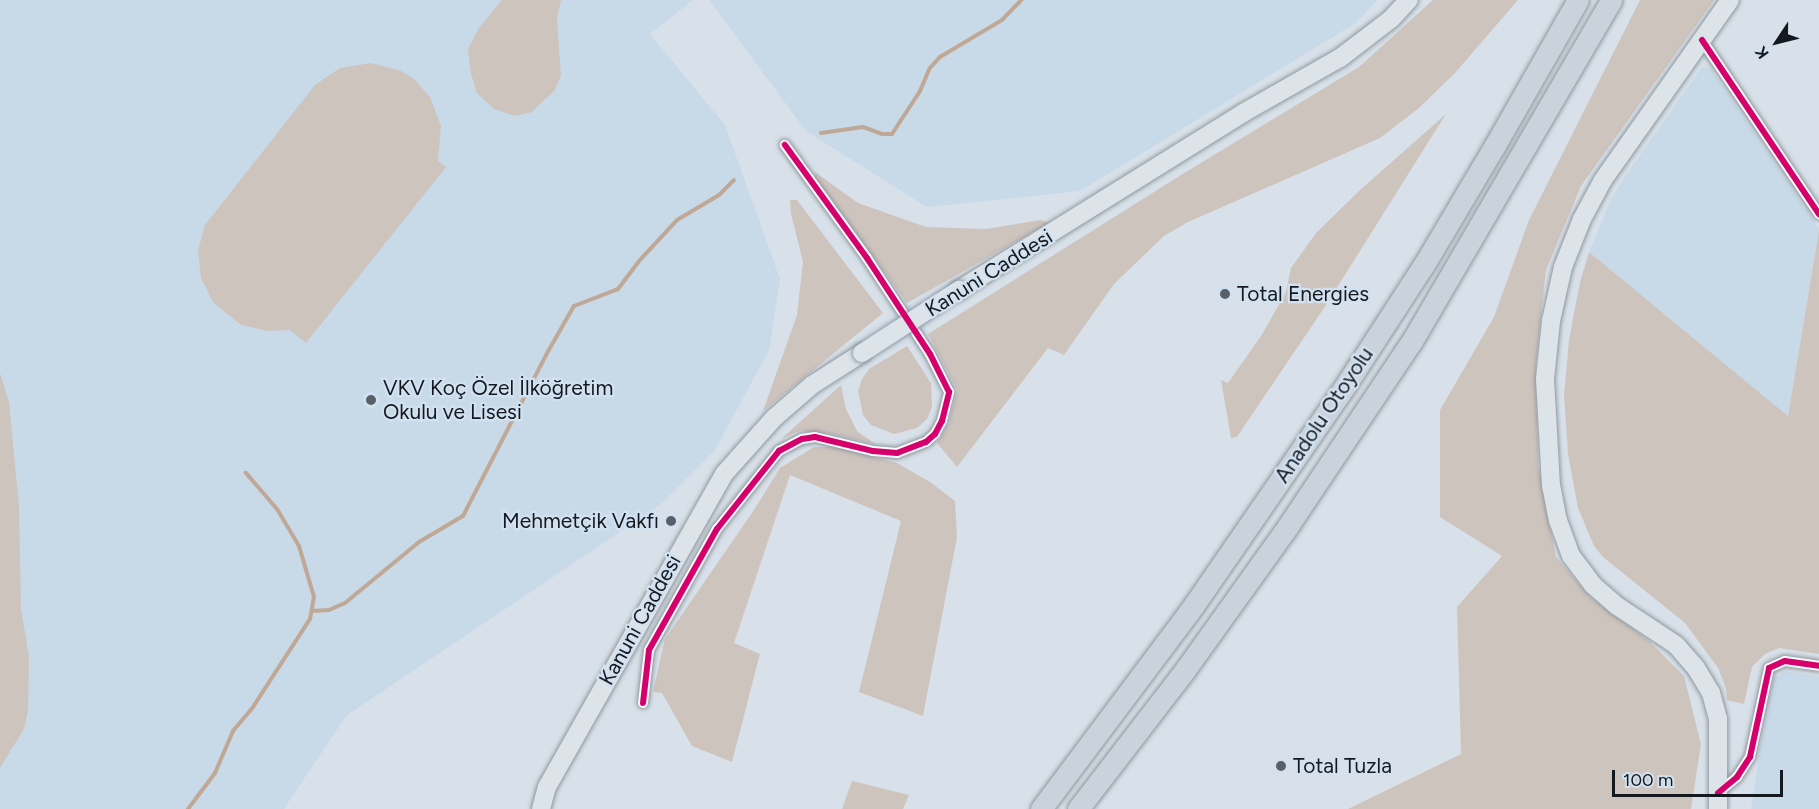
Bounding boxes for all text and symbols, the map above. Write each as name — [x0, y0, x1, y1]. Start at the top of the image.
north arrow — [1747, 12, 1807, 72]
text: K — [1751, 43, 1773, 62]
street label: Kanuni Caddesi — [921, 224, 1057, 322]
place label: Total Energies — [1237, 281, 1369, 307]
marker: Total Energies — [1218, 287, 1232, 301]
street label: Anadolu Otoyolu — [1269, 342, 1379, 488]
place label: VKV Koç Özel İlköğretim Okulu ve Lisesi — [383, 375, 613, 425]
marker: VKV Koç Özel İlköğretim Okulu ve Lisesi — [364, 393, 378, 407]
place label: Mehmetçik Vakfı — [502, 508, 659, 534]
marker: Mehmetçik Vakfı — [664, 514, 678, 528]
street label: Kanuni Caddesi — [594, 550, 686, 690]
place label: Total Tuzla — [1293, 753, 1392, 779]
scale bar — [1615, 758, 1786, 796]
marker: Total Tuzla — [1274, 759, 1288, 773]
text: 100 m — [1623, 769, 1673, 791]

